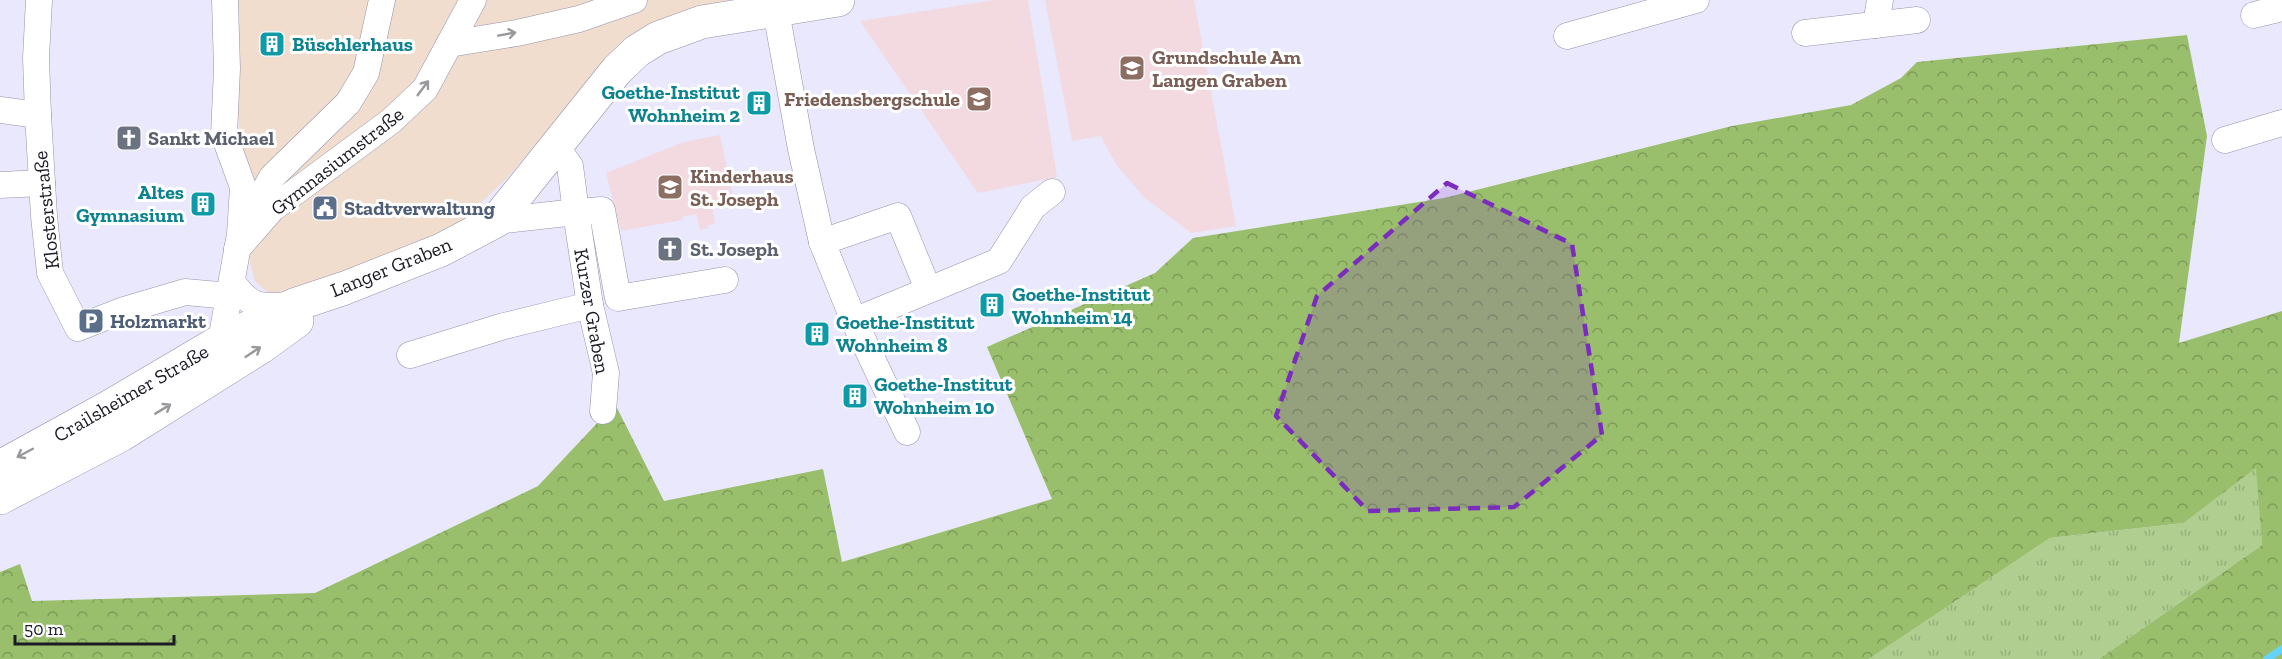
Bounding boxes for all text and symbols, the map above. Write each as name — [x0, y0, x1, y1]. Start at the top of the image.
one-way arrow — [497, 28, 516, 39]
building icon: Büschlerhaus — [257, 29, 287, 59]
place label: Büschlerhaus — [292, 32, 413, 56]
place label: Grundschule Am Langen Graben — [1152, 45, 1302, 92]
school or university icon: Grundschule Am Langen Graben — [1117, 53, 1147, 83]
one-way arrow — [417, 80, 430, 96]
place label: Goethe-Institut Wohnheim 2 — [601, 80, 741, 127]
school or university icon: Friedensbergschule — [964, 84, 994, 114]
place label: Friedensbergschule — [784, 87, 960, 111]
building icon: Goethe-Institut Wohnheim 2 — [744, 88, 774, 118]
street label: Gymnasiumstraße — [266, 102, 408, 220]
church icon: Sankt Michael — [114, 123, 144, 153]
place label: Sankt Michael — [148, 126, 275, 150]
street label: Klosterstraße — [28, 150, 64, 270]
place label: Kinderhaus St. Joseph — [690, 164, 794, 211]
school or university icon: Kinderhaus St. Joseph — [655, 172, 685, 202]
place label: Altes Gymnasium — [76, 180, 184, 227]
building icon: Altes Gymnasium — [188, 189, 218, 219]
public building icon: Stadtverwaltung — [310, 193, 340, 223]
place label: Stadtverwaltung — [344, 196, 496, 220]
street label: Langer Graben — [327, 232, 456, 302]
church icon: St. Joseph — [655, 234, 685, 264]
place label: St. Joseph — [690, 237, 779, 261]
street label: Kurzer Graben — [569, 246, 615, 376]
place label: Goethe-Institut Wohnheim 14 — [1012, 282, 1152, 329]
building icon: Goethe-Institut Wohnheim 14 — [977, 290, 1007, 320]
parking icon: Holzmarkt — [76, 306, 106, 336]
place label: Holzmarkt — [110, 309, 207, 333]
place label: Goethe-Institut Wohnheim 8 — [836, 310, 976, 357]
building icon: Goethe-Institut Wohnheim 8 — [802, 319, 832, 349]
street label: Crailsheimer Straße — [49, 339, 213, 447]
one-way arrow — [244, 346, 261, 358]
place label: Goethe-Institut Wohnheim 10 — [874, 372, 1014, 419]
building icon: Goethe-Institut Wohnheim 10 — [840, 381, 870, 411]
one-way arrow — [154, 403, 171, 415]
one-way arrow — [16, 448, 34, 459]
scale bar — [15, 608, 174, 646]
text: 50 m — [24, 618, 64, 640]

